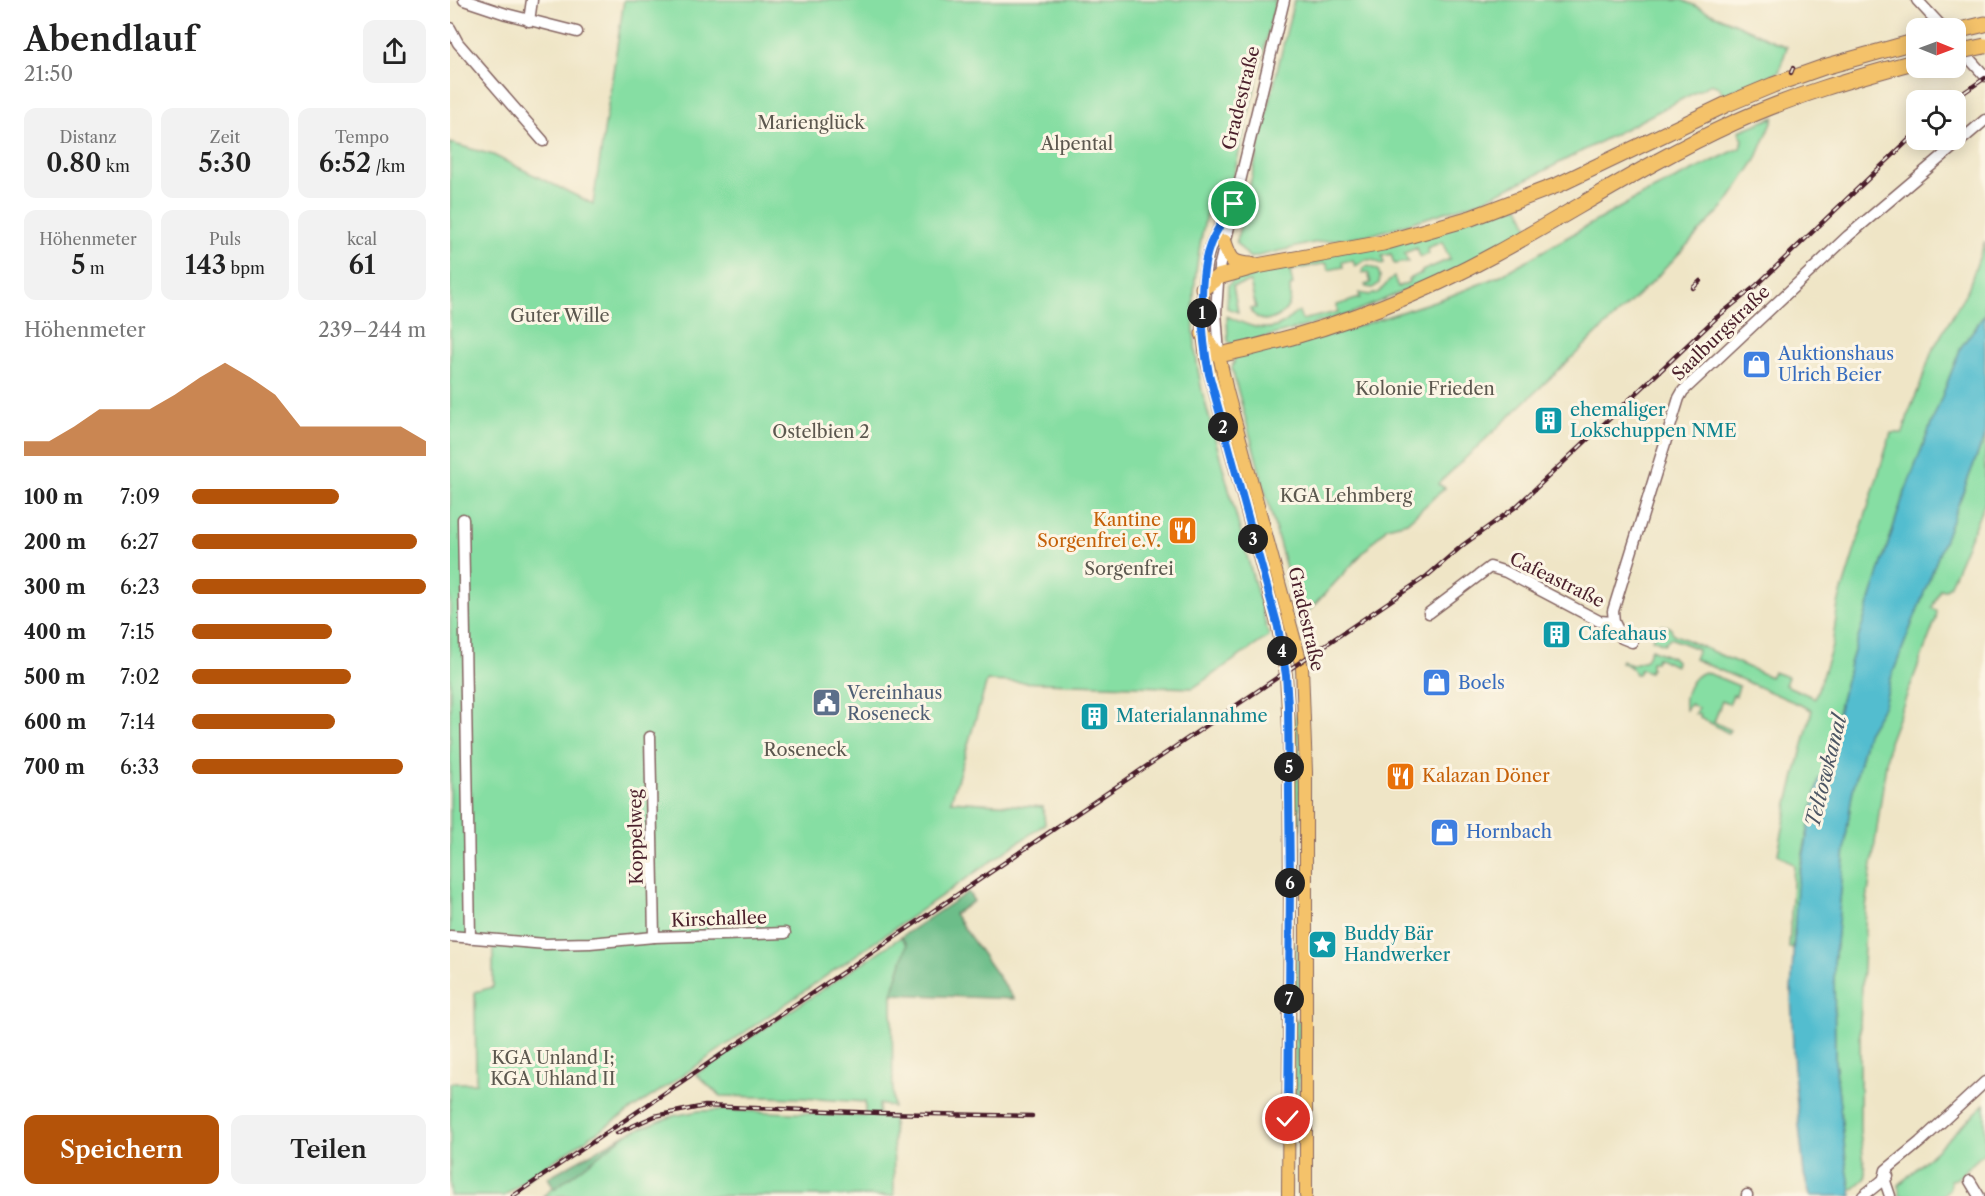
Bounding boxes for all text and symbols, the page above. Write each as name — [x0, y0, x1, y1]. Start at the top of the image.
north arrow — [1906, 18, 1966, 78]
map controls — [1906, 18, 1966, 150]
text: Abendlauf — [24, 19, 197, 60]
button: share — [363, 20, 426, 83]
street label: Gradestraße — [1217, 44, 1265, 152]
text: 21:50 — [24, 62, 73, 86]
button: locate — [1906, 90, 1966, 150]
park label: Marienglück — [757, 112, 866, 134]
text: Distanz — [59, 127, 117, 147]
text: Zeit — [210, 127, 240, 147]
text: Tempo — [335, 127, 389, 147]
park label: Alpental — [1040, 133, 1113, 155]
text: 0.80 — [46, 147, 102, 179]
text: 5:30 — [199, 147, 251, 179]
text: 6:52 — [319, 147, 371, 179]
text: km — [102, 156, 130, 176]
text: /km — [371, 156, 405, 176]
pin — [1208, 178, 1259, 229]
icon: arrive — [1217, 187, 1250, 220]
text: Höhenmeter — [39, 229, 137, 249]
text: Puls — [209, 229, 241, 249]
text: kcal — [347, 229, 377, 249]
text: 5 — [71, 249, 86, 281]
text: 143 — [185, 249, 226, 281]
text: 61 — [349, 249, 375, 281]
text: m — [86, 258, 105, 278]
text: bpm — [226, 258, 265, 278]
street label: Saalburgstraße — [1667, 281, 1775, 385]
pin: 1 — [1187, 298, 1217, 328]
text: 1 — [1198, 303, 1206, 323]
park label: Guter Wille — [510, 305, 610, 327]
text: Höhenmeter — [24, 318, 146, 342]
text: 239–244 m — [318, 318, 426, 342]
place label: Auktionshaus Ulrich Beier — [1777, 343, 1894, 386]
shop icon: Auktionshaus Ulrich Beier — [1741, 348, 1773, 380]
park label: Kolonie Frieden — [1355, 378, 1495, 400]
place label: ehemaliger Lokschuppen NME — [1570, 399, 1737, 442]
building icon: ehemaliger Lokschuppen NME — [1533, 404, 1565, 436]
pin: 2 — [1208, 412, 1238, 442]
text: 2 — [1218, 417, 1228, 437]
park label: Ostelbien 2 — [772, 421, 870, 443]
text: 100 m — [24, 485, 83, 509]
text: 7:09 — [120, 485, 160, 509]
park label: KGA Lehmberg — [1280, 485, 1413, 507]
place label: Kantine Sorgenfrei e.V. — [1037, 509, 1161, 552]
restaurant icon: Kantine Sorgenfrei e.V. — [1166, 514, 1198, 546]
pin: 3 — [1238, 524, 1268, 554]
text: 3 — [1248, 529, 1258, 549]
text: 200 m — [24, 530, 86, 554]
text: 6:27 — [120, 530, 159, 554]
street label: Cafeastraße — [1506, 548, 1608, 612]
park label: Sorgenfrei — [1084, 558, 1174, 580]
street label: Gradestraße — [1283, 565, 1329, 673]
text: 300 m — [24, 575, 86, 599]
text: 6:23 — [120, 575, 160, 599]
building icon: Cafeahaus — [1541, 618, 1573, 650]
text: 400 m — [24, 620, 86, 644]
text: 7:15 — [120, 620, 155, 644]
place label: Cafeahaus — [1578, 623, 1667, 645]
pin: 4 — [1267, 636, 1297, 666]
text: 4 — [1277, 641, 1287, 661]
text: 500 m — [24, 665, 85, 689]
text: 7:02 — [120, 665, 160, 689]
shop icon: Boels — [1421, 667, 1453, 699]
place label: Boels — [1458, 672, 1505, 694]
place label: Vereinhaus Roseneck — [846, 682, 942, 725]
public building icon: Vereinhaus Roseneck — [810, 687, 842, 719]
building icon: Materialannahme — [1079, 700, 1111, 732]
place label: Materialannahme — [1116, 705, 1268, 727]
text: 600 m — [24, 710, 86, 734]
text: 7:14 — [120, 710, 155, 734]
water label: Teltowkanal — [1800, 710, 1852, 830]
park label: Roseneck — [763, 739, 848, 761]
pin: 5 — [1274, 752, 1304, 782]
text: 700 m — [24, 755, 85, 779]
text: 6:33 — [120, 755, 159, 779]
text: 5 — [1285, 757, 1293, 777]
restaurant icon: Kalazan Döner — [1385, 760, 1417, 792]
place label: Kalazan Döner — [1422, 765, 1550, 787]
street label: Koppelweg — [624, 788, 648, 885]
shop icon: Hornbach — [1429, 816, 1461, 848]
place label: Hornbach — [1466, 821, 1552, 843]
pin: 6 — [1275, 868, 1305, 898]
text: 6 — [1285, 873, 1295, 893]
street label: Kirschallee — [671, 906, 767, 932]
place label: Buddy Bär Handwerker — [1344, 923, 1451, 966]
place icon: Buddy Bär Handwerker — [1307, 928, 1339, 960]
pin: 7 — [1274, 984, 1304, 1014]
text: 7 — [1285, 989, 1293, 1009]
park label: KGA Unland I; KGA Uhland II — [490, 1047, 616, 1090]
pin — [1262, 1093, 1313, 1144]
icon: check — [1271, 1102, 1304, 1135]
button: Speichern — [24, 1115, 219, 1184]
button: Teilen — [231, 1115, 426, 1184]

